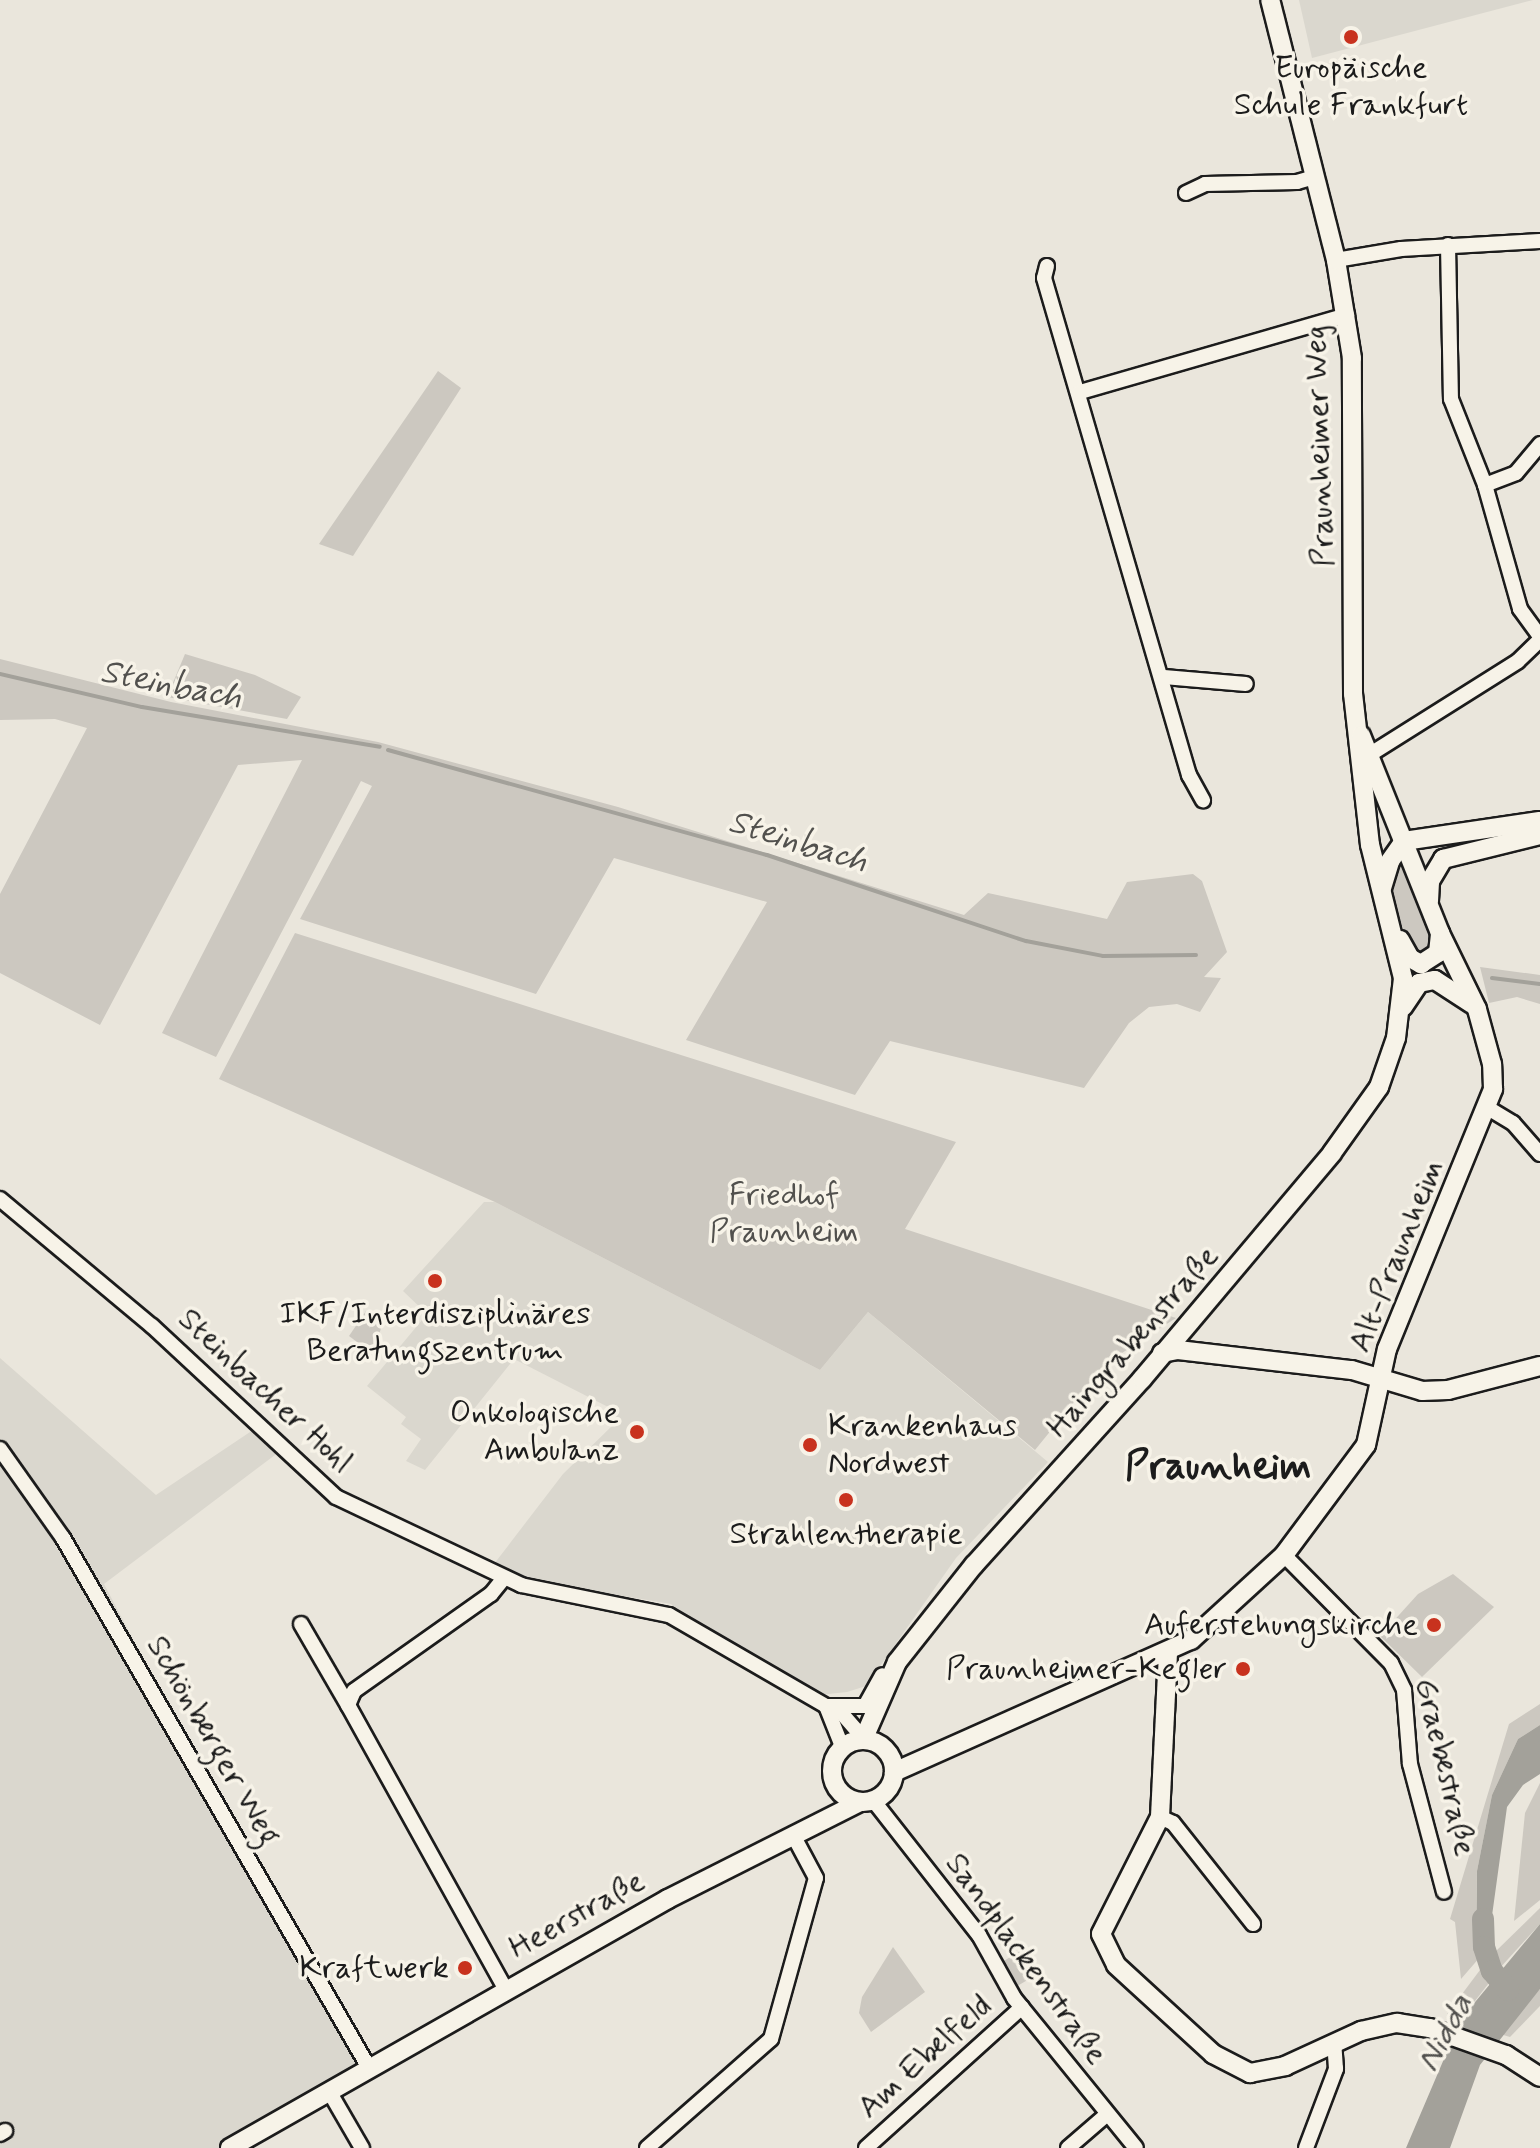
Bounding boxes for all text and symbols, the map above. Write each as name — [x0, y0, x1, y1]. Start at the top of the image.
marker: Europäische Schule Frankfurt — [1342, 28, 1360, 46]
place label: Europäische Schule Frankfurt — [1229, 50, 1473, 125]
street label: Praunheimer Weg — [1297, 323, 1343, 569]
water label: Steinbach — [97, 651, 245, 719]
water label: Steinbach — [724, 802, 872, 882]
street label: Alt-Praunheim — [1341, 1154, 1453, 1358]
park label: Friedhof Praunheim — [709, 1177, 859, 1252]
street label: Haingrabenstraße — [1039, 1238, 1227, 1446]
marker: IKF/Interdisziplinäres Beratungszentrum — [424, 1270, 446, 1292]
place label: IKF/Interdisziplinäres Beratungszentrum — [280, 1296, 590, 1371]
street label: Steinbacher Hohl — [168, 1299, 362, 1483]
place label: Onkologische Ambulanz — [450, 1395, 619, 1470]
place label: Krankenhaus Nordwest — [828, 1408, 1017, 1483]
marker: Onkologische Ambulanz — [626, 1421, 648, 1443]
marker: Krankenhaus Nordwest — [799, 1434, 821, 1456]
district label: Praunheim — [1125, 1443, 1311, 1491]
marker: Strahlentherapie — [835, 1489, 857, 1511]
place label: Strahlentherapie — [729, 1515, 963, 1553]
place label: Auferstehungskirche — [1144, 1606, 1418, 1644]
marker: Auferstehungskirche — [1425, 1616, 1443, 1634]
street label: Schönberger Weg — [137, 1629, 289, 1853]
place label: Praunheimer-Kegler — [946, 1650, 1227, 1688]
marker: Praunheimer-Kegler — [1234, 1660, 1252, 1678]
street label: Graebestraße — [1406, 1674, 1484, 1860]
street label: Sandplackenstraße — [936, 1846, 1116, 2072]
street label: Heerstraße — [503, 1862, 651, 1968]
place label: Kraftwerk — [299, 1949, 449, 1987]
marker: Kraftwerk — [456, 1959, 474, 1977]
water label: Nidda — [1408, 1987, 1482, 2079]
street label: Am Ebelfeld — [852, 1988, 998, 2126]

